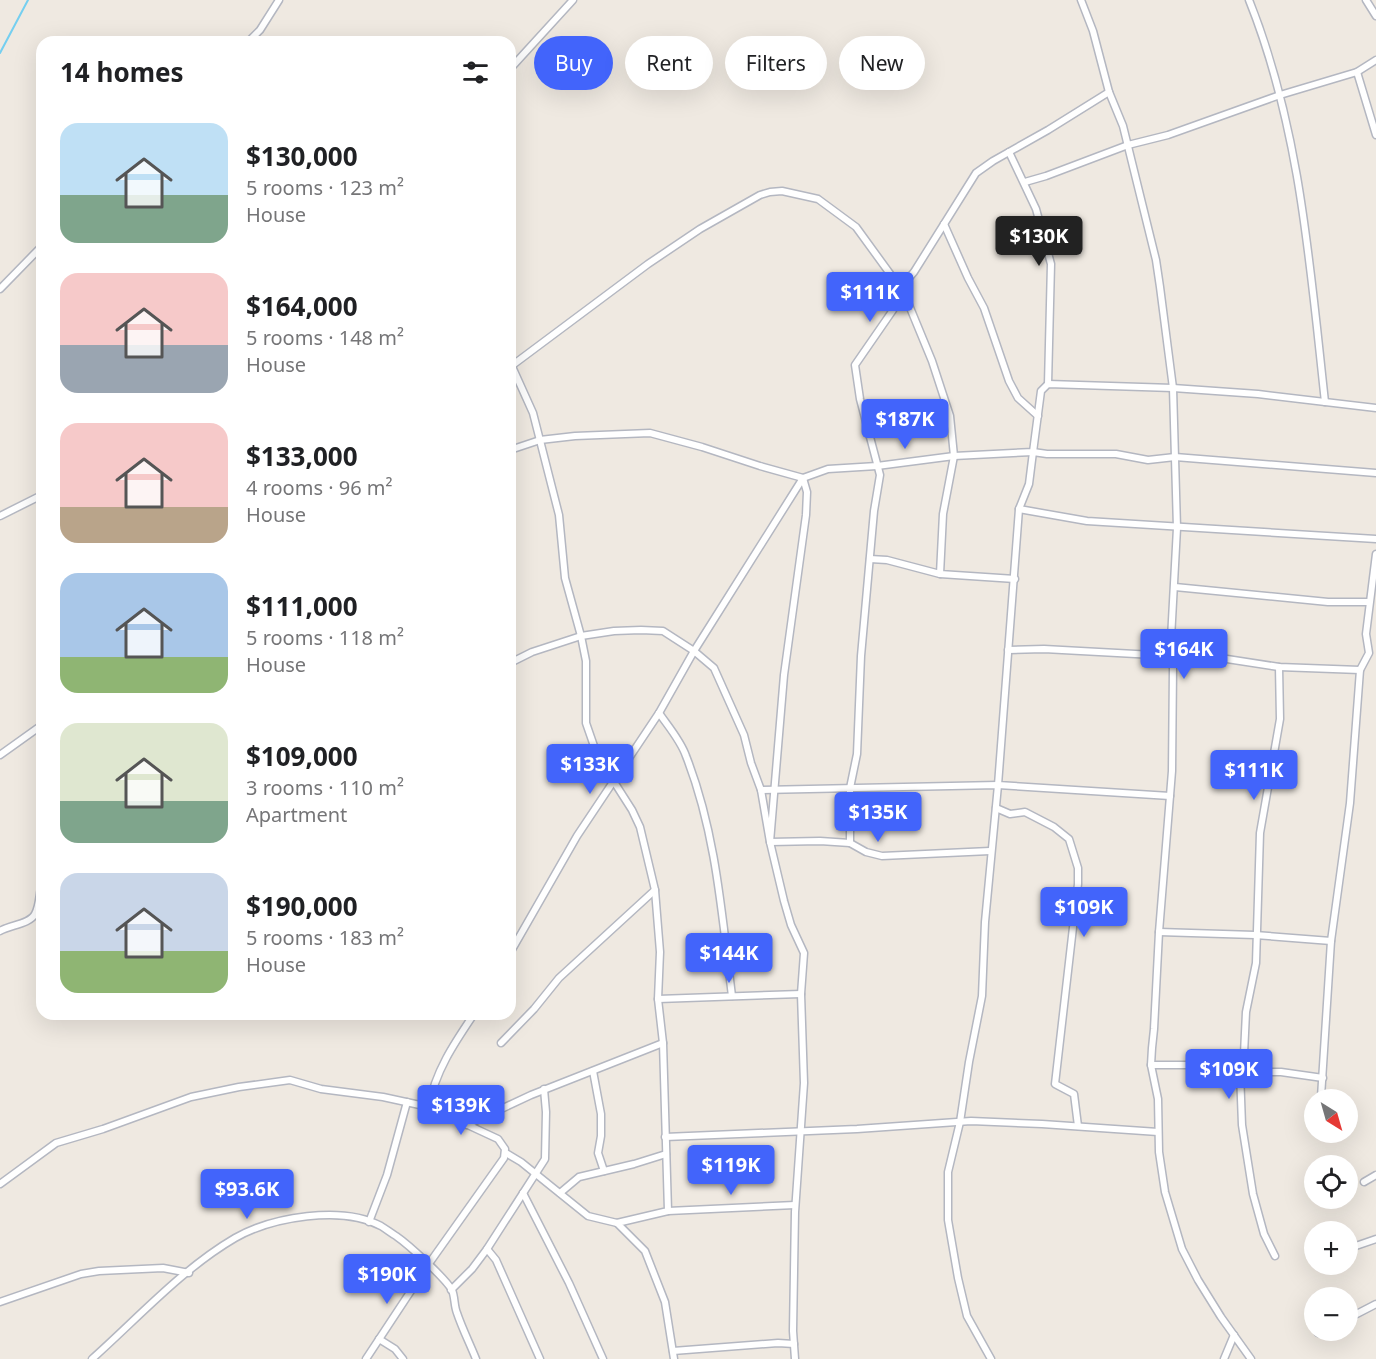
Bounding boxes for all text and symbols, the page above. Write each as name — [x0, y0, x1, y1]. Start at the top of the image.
chip: Buy — [534, 36, 613, 90]
chip: Rent — [625, 36, 713, 90]
chip: Filters — [725, 36, 827, 90]
chip: New — [839, 36, 925, 90]
text: 14 homes — [60, 54, 184, 90]
icon: filters — [459, 56, 492, 89]
text: $130,000 — [246, 138, 358, 174]
icon: home — [108, 147, 180, 219]
text: 5 rooms · 123 m² — [246, 174, 404, 201]
text: House — [246, 201, 306, 228]
pin: $130K — [997, 216, 1081, 267]
text: $130K — [1009, 222, 1069, 249]
pin: $111K — [828, 272, 912, 323]
text: $111K — [840, 278, 900, 305]
text: $164,000 — [246, 288, 358, 324]
icon: home — [108, 297, 180, 369]
text: 5 rooms · 148 m² — [246, 324, 404, 351]
text: House — [246, 351, 306, 378]
pin: $187K — [863, 399, 947, 450]
text: $187K — [875, 405, 935, 432]
text: $133,000 — [246, 438, 358, 474]
icon: home — [108, 447, 180, 519]
text: 4 rooms · 96 m² — [246, 474, 393, 501]
text: House — [246, 501, 306, 528]
text: $111,000 — [246, 588, 358, 624]
icon: home — [108, 597, 180, 669]
text: 5 rooms · 118 m² — [246, 624, 404, 651]
pin: $164K — [1142, 629, 1226, 680]
text: $164K — [1154, 635, 1214, 662]
text: House — [246, 651, 306, 678]
text: $109,000 — [246, 738, 358, 774]
pin: $133K — [548, 744, 632, 795]
icon: home — [108, 747, 180, 819]
text: $133K — [560, 750, 620, 777]
pin: $111K — [1212, 750, 1296, 801]
text: $111K — [1224, 756, 1284, 783]
text: 3 rooms · 110 m² — [246, 774, 404, 801]
pin: $135K — [836, 792, 920, 843]
text: $135K — [848, 798, 908, 825]
text: Apartment — [246, 801, 347, 828]
pin: $109K — [1042, 887, 1126, 938]
text: $190,000 — [246, 888, 358, 924]
text: $109K — [1054, 893, 1114, 920]
icon: home — [108, 897, 180, 969]
text: 5 rooms · 183 m² — [246, 924, 404, 951]
pin: $144K — [687, 933, 771, 984]
text: $144K — [699, 939, 759, 966]
text: House — [246, 951, 306, 978]
pin: $109K — [1187, 1049, 1271, 1100]
text: $109K — [1199, 1055, 1259, 1082]
pin: $139K — [419, 1085, 503, 1136]
north arrow — [1304, 1089, 1358, 1143]
map controls — [1304, 1089, 1358, 1341]
text: $139K — [431, 1091, 491, 1118]
pin: $119K — [689, 1145, 773, 1196]
text: $119K — [701, 1151, 761, 1178]
button: locate — [1304, 1155, 1358, 1209]
pin: $93.6K — [198, 1169, 296, 1220]
text: $93.6K — [215, 1175, 279, 1202]
button: + — [1304, 1221, 1358, 1275]
pin: $190K — [345, 1254, 429, 1305]
text: $190K — [357, 1260, 417, 1287]
button: − — [1304, 1287, 1358, 1341]

